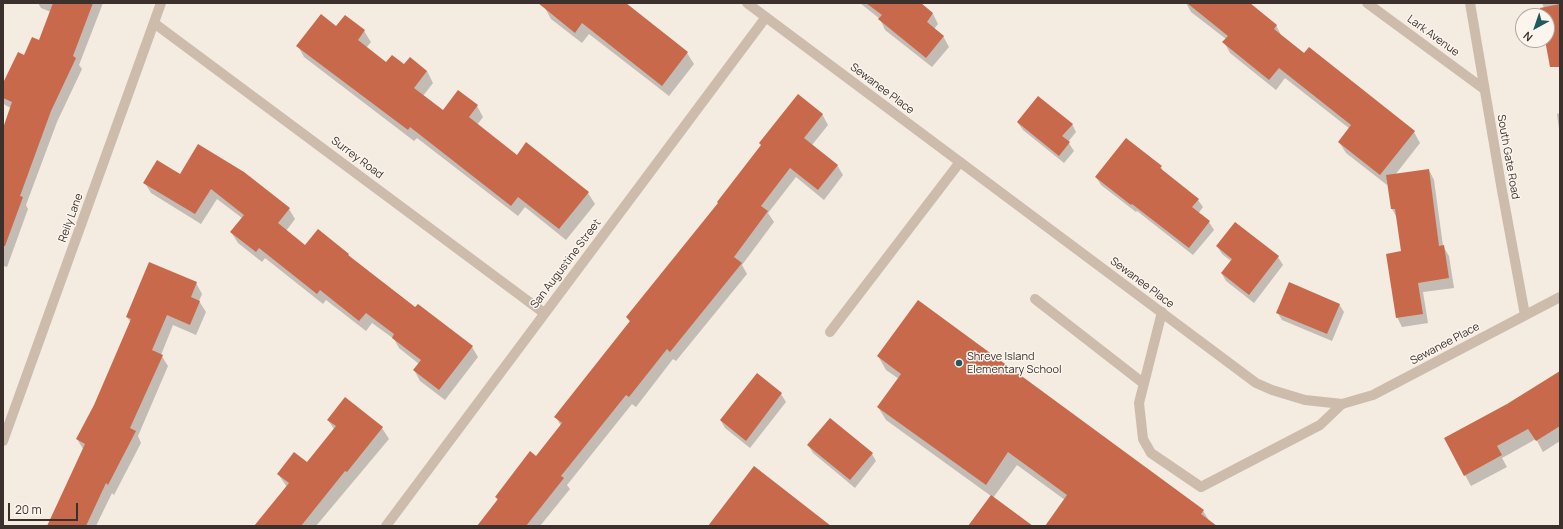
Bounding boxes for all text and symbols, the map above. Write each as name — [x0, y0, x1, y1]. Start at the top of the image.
north arrow — [1515, 8, 1555, 48]
street label: Lark Avenue — [1404, 13, 1462, 59]
text: N — [1520, 29, 1535, 45]
street label: Sewanee Place — [848, 61, 916, 117]
street label: South Gate Road — [1494, 114, 1522, 200]
street label: Surrey Road — [328, 134, 386, 182]
street label: Reily Lane — [56, 192, 86, 244]
street label: San Augustine Street — [528, 217, 604, 311]
street label: Sewanee Place — [1108, 255, 1176, 311]
street label: Sewanee Place — [1408, 320, 1482, 368]
place label: Shreve Island Elementary School — [967, 350, 1062, 376]
marker: Shreve Island Elementary School — [954, 358, 964, 368]
scale bar — [10, 495, 80, 521]
text: 20 m — [15, 501, 42, 518]

